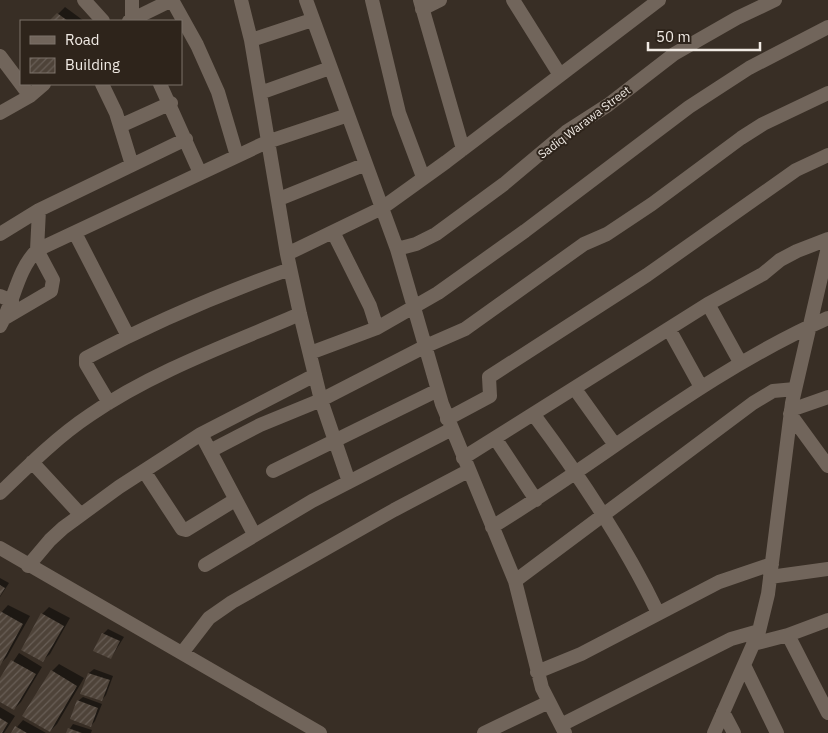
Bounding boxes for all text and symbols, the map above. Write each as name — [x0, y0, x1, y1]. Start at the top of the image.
legend — [20, 20, 182, 85]
scale bar — [648, 20, 760, 52]
text: 50 m — [656, 27, 691, 46]
text: Road — [65, 30, 100, 49]
text: Building — [65, 55, 120, 74]
street label: Sadiq Warawa Street — [535, 82, 633, 162]

